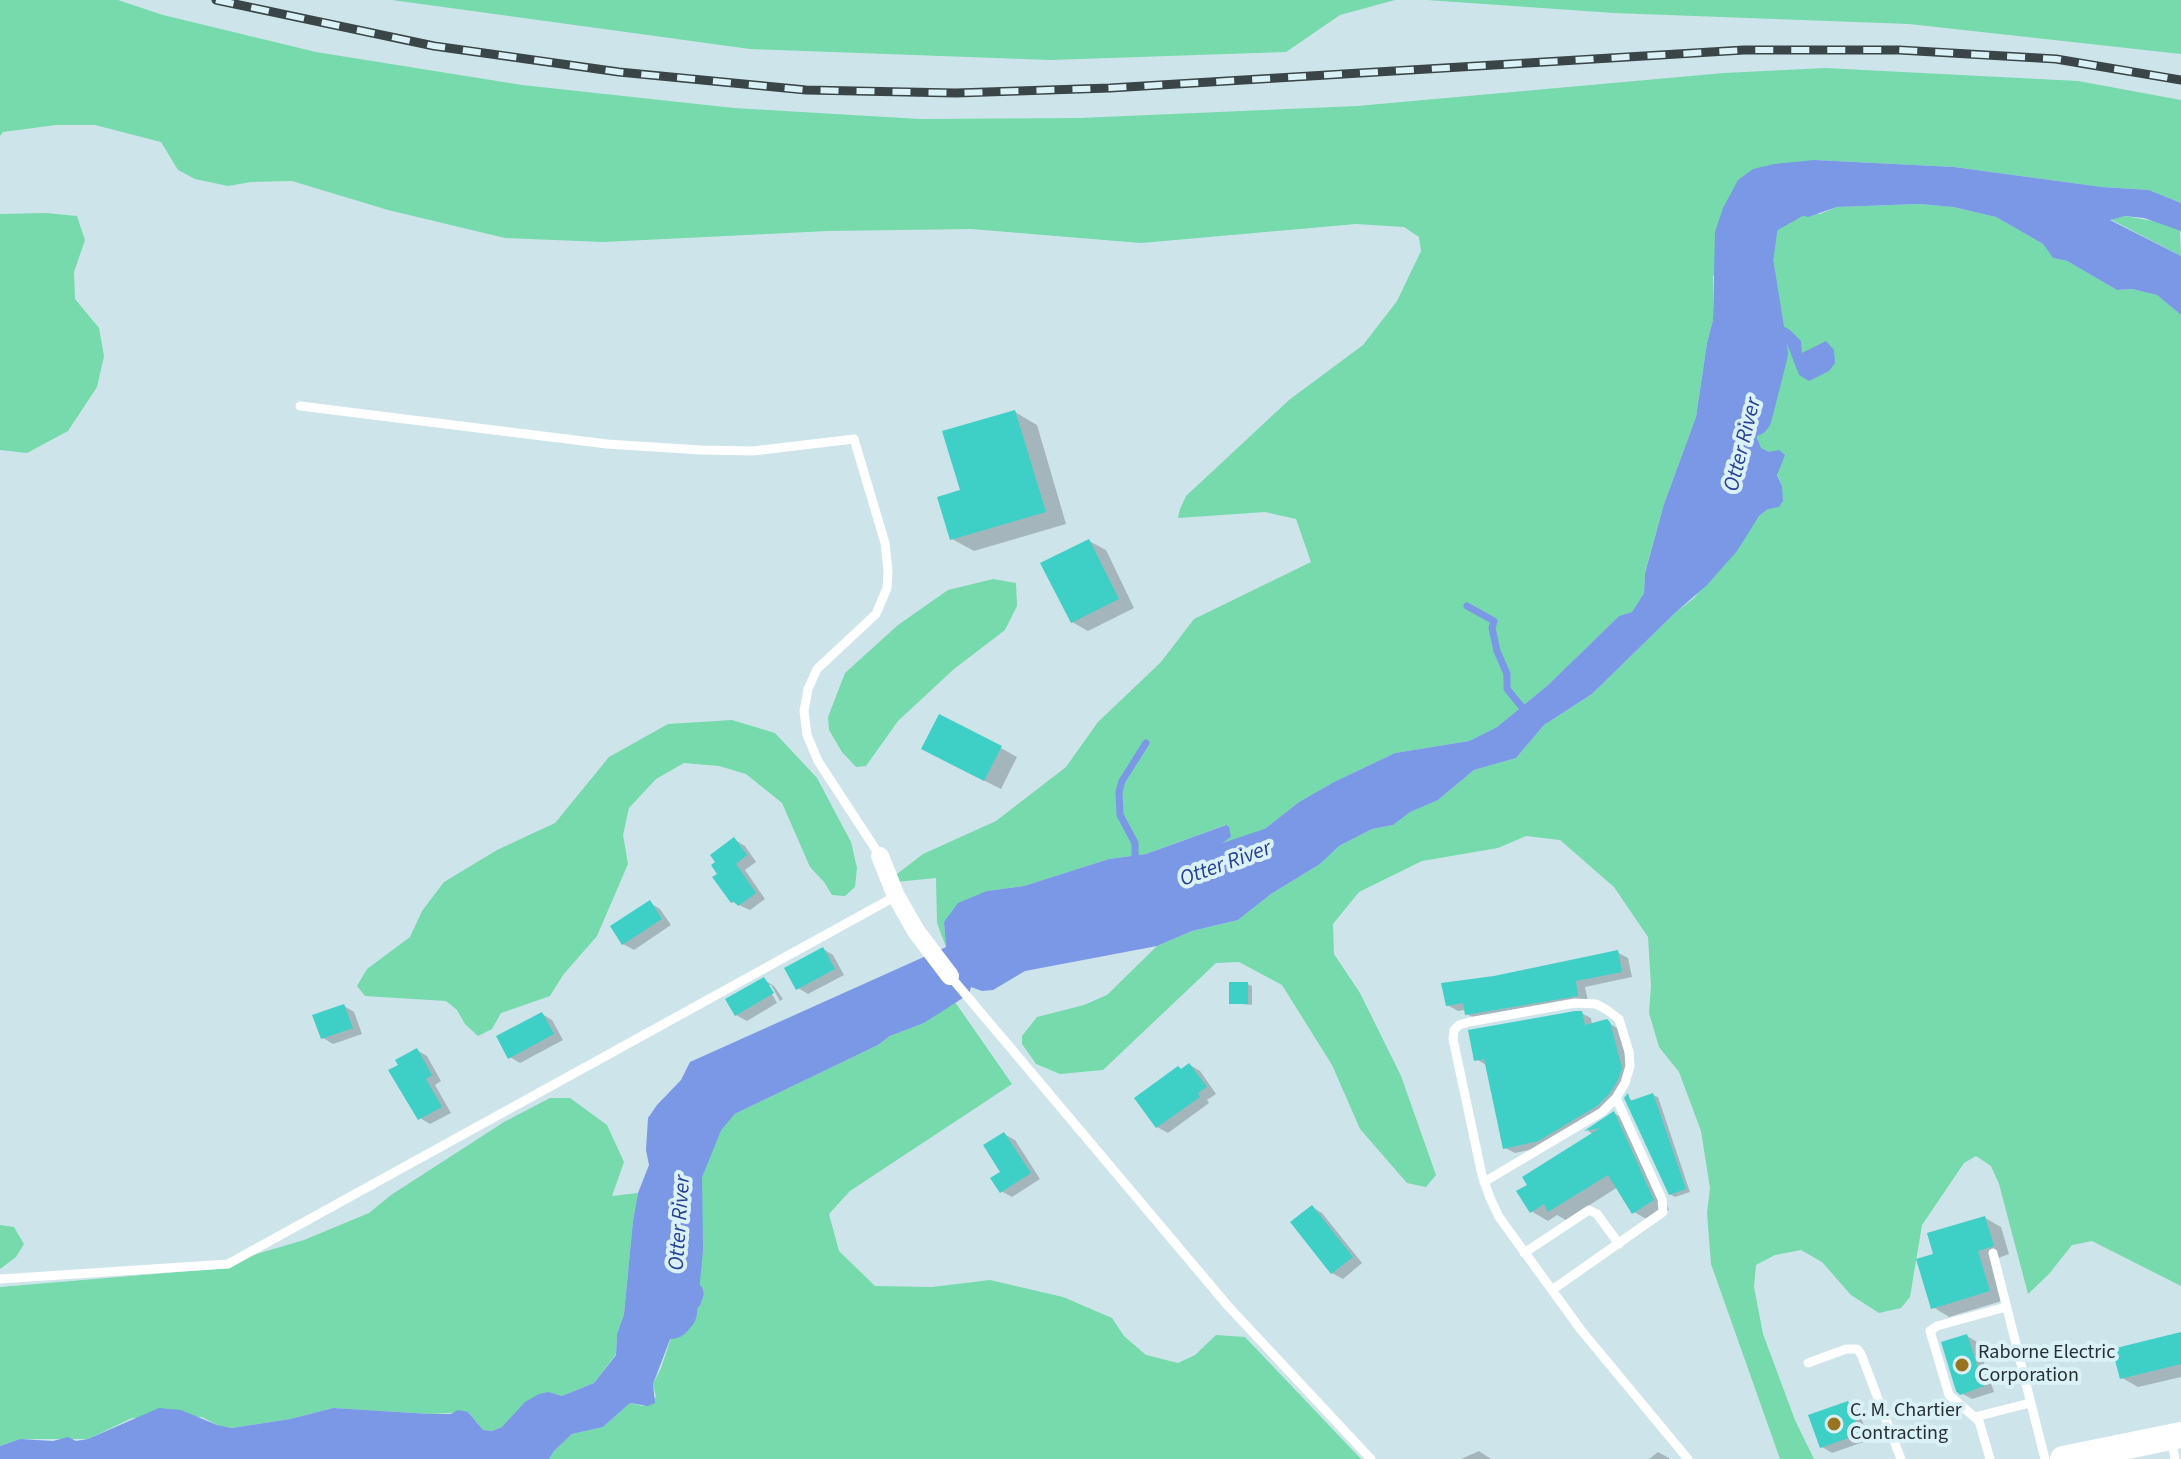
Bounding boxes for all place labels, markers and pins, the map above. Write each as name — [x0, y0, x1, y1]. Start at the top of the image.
place label: Raborne Electric Corporation — [1978, 1342, 2115, 1389]
marker: Raborne Electric Corporation — [1953, 1356, 1971, 1374]
place label: C. M. Chartier Contracting — [1850, 1400, 1962, 1447]
marker: C. M. Chartier Contracting — [1825, 1415, 1843, 1433]

